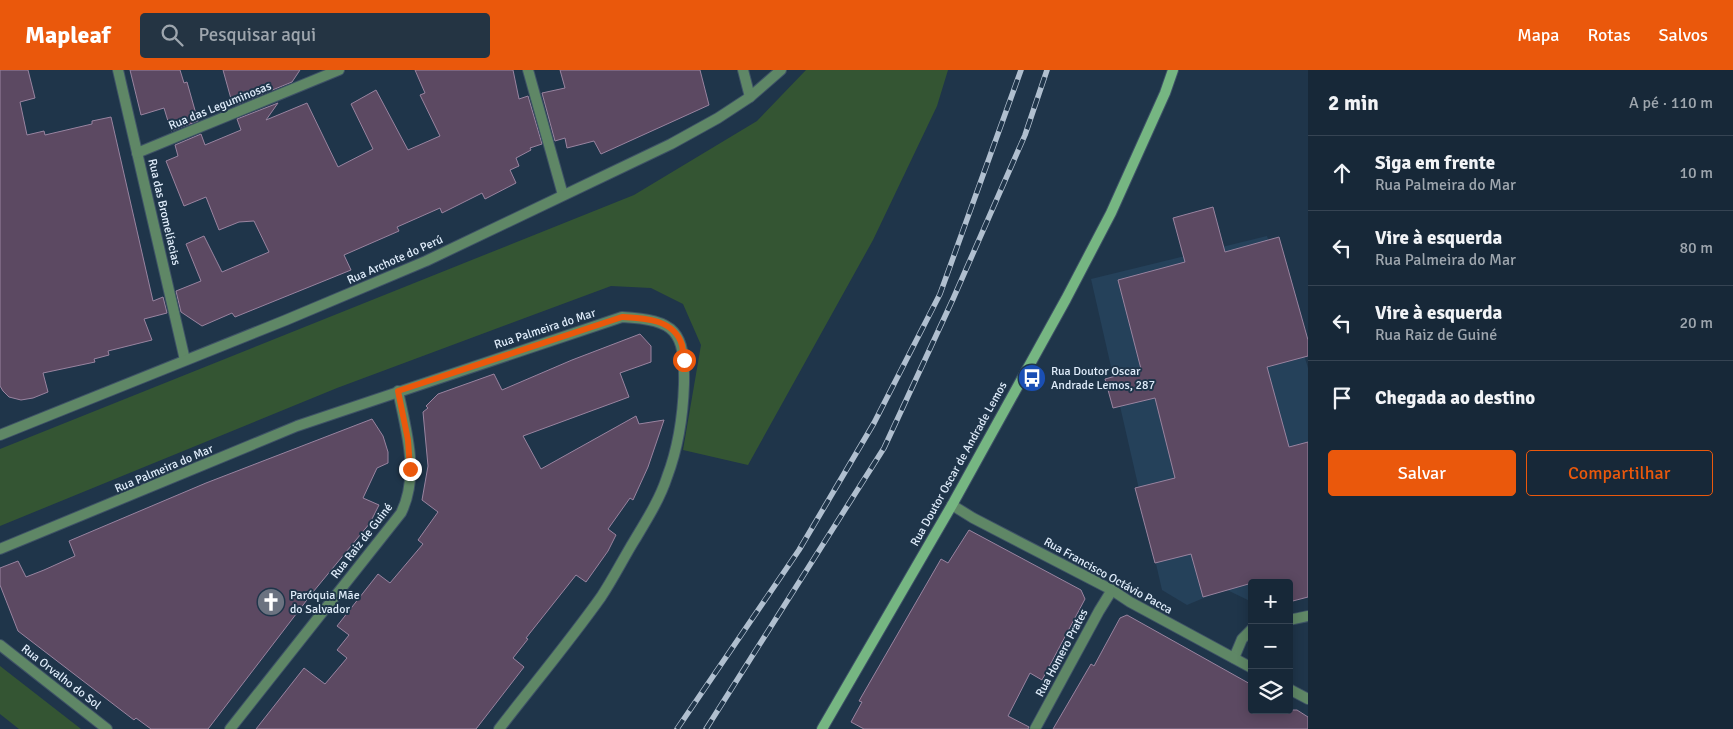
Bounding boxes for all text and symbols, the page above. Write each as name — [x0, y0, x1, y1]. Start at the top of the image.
search box — [140, 13, 490, 58]
text: Mapleaf — [25, 20, 110, 50]
icon: search — [158, 21, 186, 49]
text: Pesquisar aqui — [198, 23, 316, 47]
text: Mapa — [1517, 24, 1560, 46]
text: Rotas — [1588, 24, 1631, 46]
text: Salvos — [1659, 24, 1708, 46]
street label: Rua das Leguminosas — [166, 79, 274, 133]
text: 2 min — [1328, 90, 1379, 116]
text: A pé · 110 m — [1629, 93, 1713, 113]
text: Siga em frente — [1375, 151, 1495, 175]
street label: Rua das Bromelíacias — [144, 157, 184, 267]
icon: ahead — [1328, 159, 1356, 187]
text: 10 m — [1679, 163, 1713, 183]
text: Rua Palmeira do Mar — [1375, 175, 1516, 195]
text: Vire à esquerda — [1375, 226, 1502, 250]
street label: Rua Archote do Perú — [345, 232, 445, 288]
icon: left — [1328, 234, 1356, 262]
text: 80 m — [1679, 238, 1713, 258]
text: Rua Palmeira do Mar — [1375, 250, 1516, 270]
text: Vire à esquerda — [1375, 301, 1502, 325]
street label: Rua Palmeira do Mar — [492, 305, 598, 352]
icon: left — [1328, 309, 1356, 337]
text: 20 m — [1679, 313, 1713, 333]
text: Rua Raiz de Guiné — [1375, 325, 1497, 345]
route start — [673, 349, 696, 372]
bus stop icon: Rua Doutor Oscar Andrade Lemos, 287 — [1017, 363, 1047, 393]
place label: Rua Doutor Oscar Andrade Lemos, 287 — [1051, 364, 1155, 393]
street label: Rua Doutor Oscar de Andrade Lemos — [907, 379, 1011, 549]
icon: arrive — [1328, 384, 1356, 412]
text: Chegada ao destino — [1375, 386, 1535, 410]
street label: Rua Palmeira do Mar — [112, 441, 216, 497]
button: Salvar — [1328, 450, 1516, 496]
button: Compartilhar — [1526, 450, 1713, 496]
route end — [399, 458, 422, 481]
street label: Rua Raiz de Guiné — [328, 500, 396, 582]
street label: Rua Francisco Octávio Pacca — [1041, 534, 1175, 618]
map controls — [1248, 579, 1293, 714]
button: + — [1248, 579, 1293, 624]
church icon: Paróquia Mãe do Salvador — [256, 587, 286, 617]
place label: Paróquia Mãe do Salvador — [290, 588, 360, 617]
street label: Rua Homero Prates — [1032, 606, 1092, 700]
button: − — [1248, 624, 1293, 669]
street label: Rua Orvalho do Sol — [18, 641, 104, 713]
button: layers — [1248, 669, 1293, 714]

